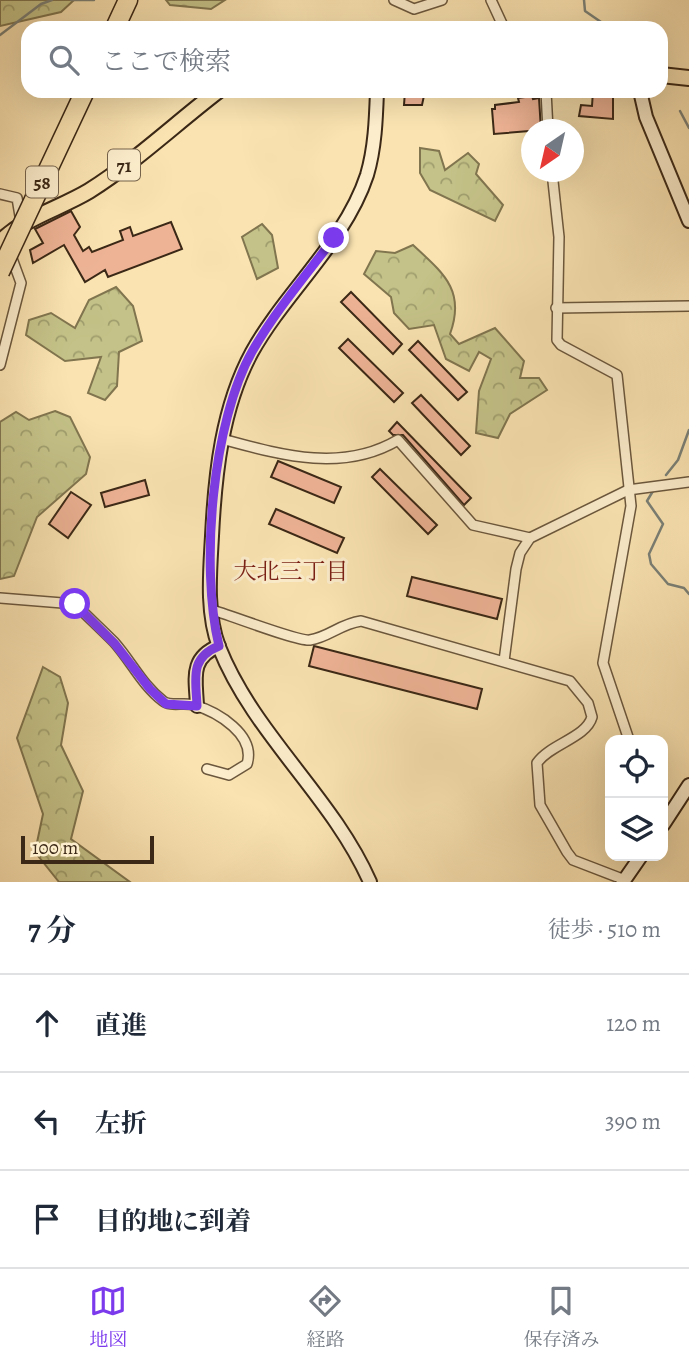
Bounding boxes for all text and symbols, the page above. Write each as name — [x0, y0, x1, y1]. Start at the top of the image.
search box — [21, 21, 668, 98]
icon: search — [45, 41, 83, 79]
text: ここで検索 — [101, 44, 231, 79]
north arrow — [521, 119, 584, 182]
road number: 71 — [108, 150, 140, 181]
road number: 58 — [26, 166, 58, 198]
route end — [318, 222, 349, 253]
district label: 大北三丁目 — [234, 556, 349, 587]
route start — [59, 588, 90, 619]
map controls — [605, 735, 668, 861]
button: locate — [605, 735, 668, 798]
button: layers — [605, 798, 668, 861]
scale bar — [21, 833, 154, 865]
text: 100 m — [32, 835, 78, 861]
text: 7 分 — [28, 910, 76, 950]
text: 徒歩 · 510 m — [548, 914, 661, 945]
icon: ahead — [28, 1004, 66, 1042]
text: 直進 — [95, 1008, 147, 1043]
text: 120 m — [606, 1008, 661, 1039]
icon: left — [28, 1102, 66, 1140]
text: 左折 — [95, 1106, 147, 1141]
text: 390 m — [605, 1106, 661, 1137]
icon: arrive — [28, 1200, 66, 1238]
text: 目的地に到着 — [95, 1204, 251, 1239]
tab: 地図 — [89, 1282, 128, 1353]
tab: 経路 — [306, 1282, 345, 1353]
tab: 保存済み — [523, 1282, 600, 1353]

